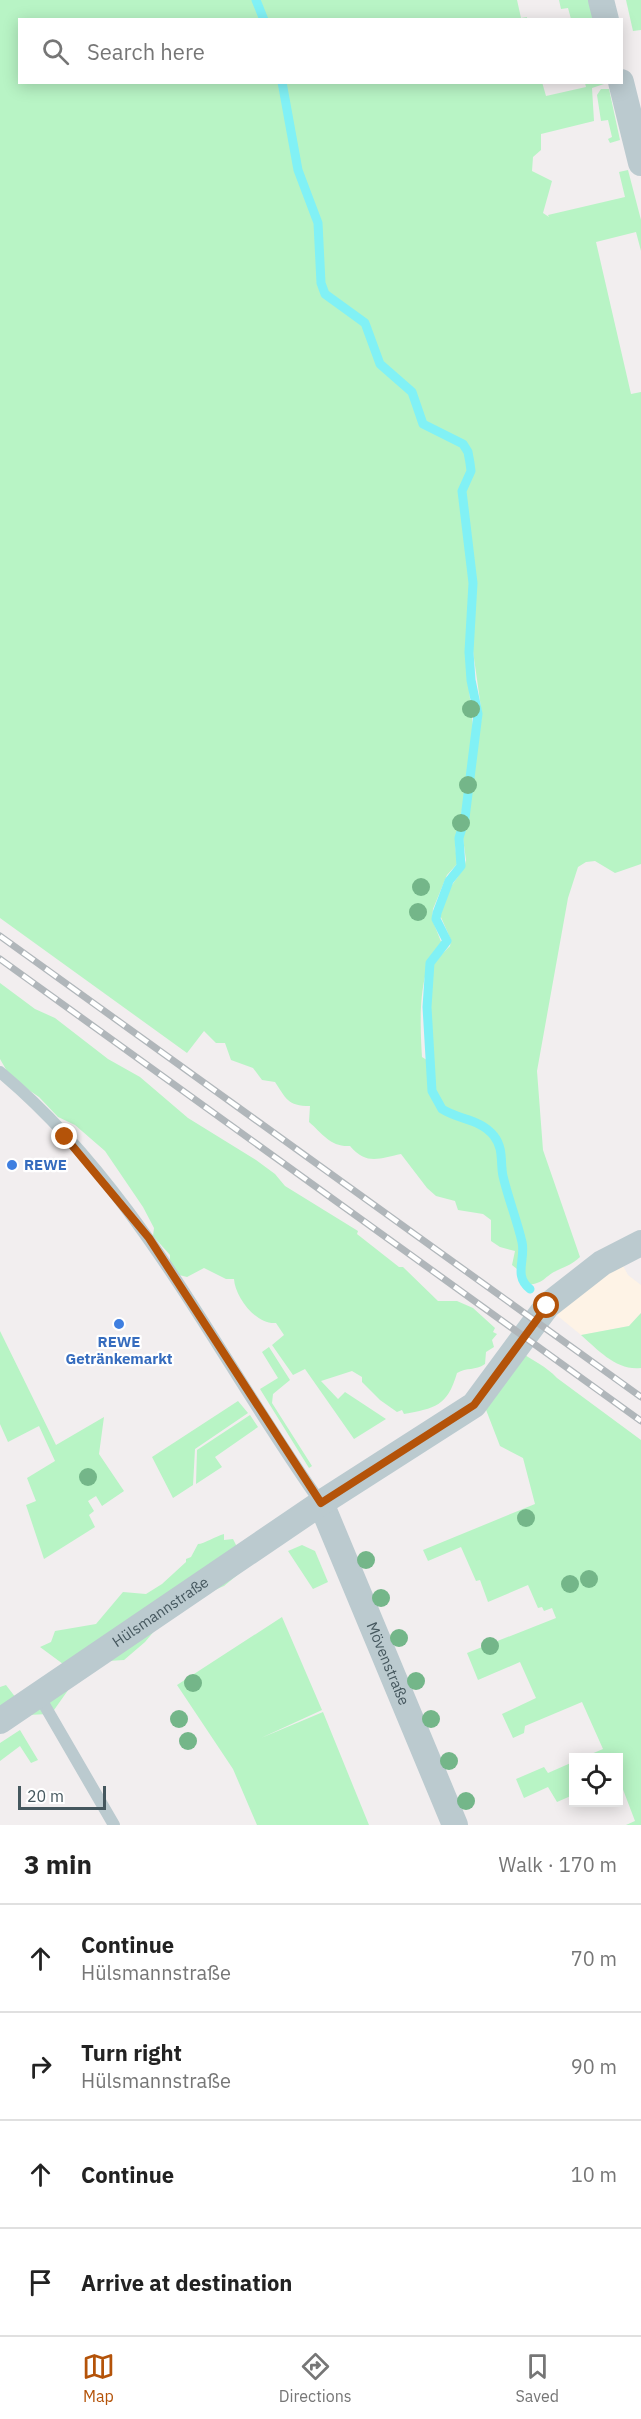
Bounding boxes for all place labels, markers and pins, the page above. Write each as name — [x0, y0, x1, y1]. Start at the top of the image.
place label: REWE — [24, 1155, 67, 1174]
marker: REWE — [5, 1158, 19, 1172]
marker: REWE Getränkemarkt — [112, 1317, 126, 1331]
place label: REWE Getränkemarkt — [65, 1332, 173, 1368]

